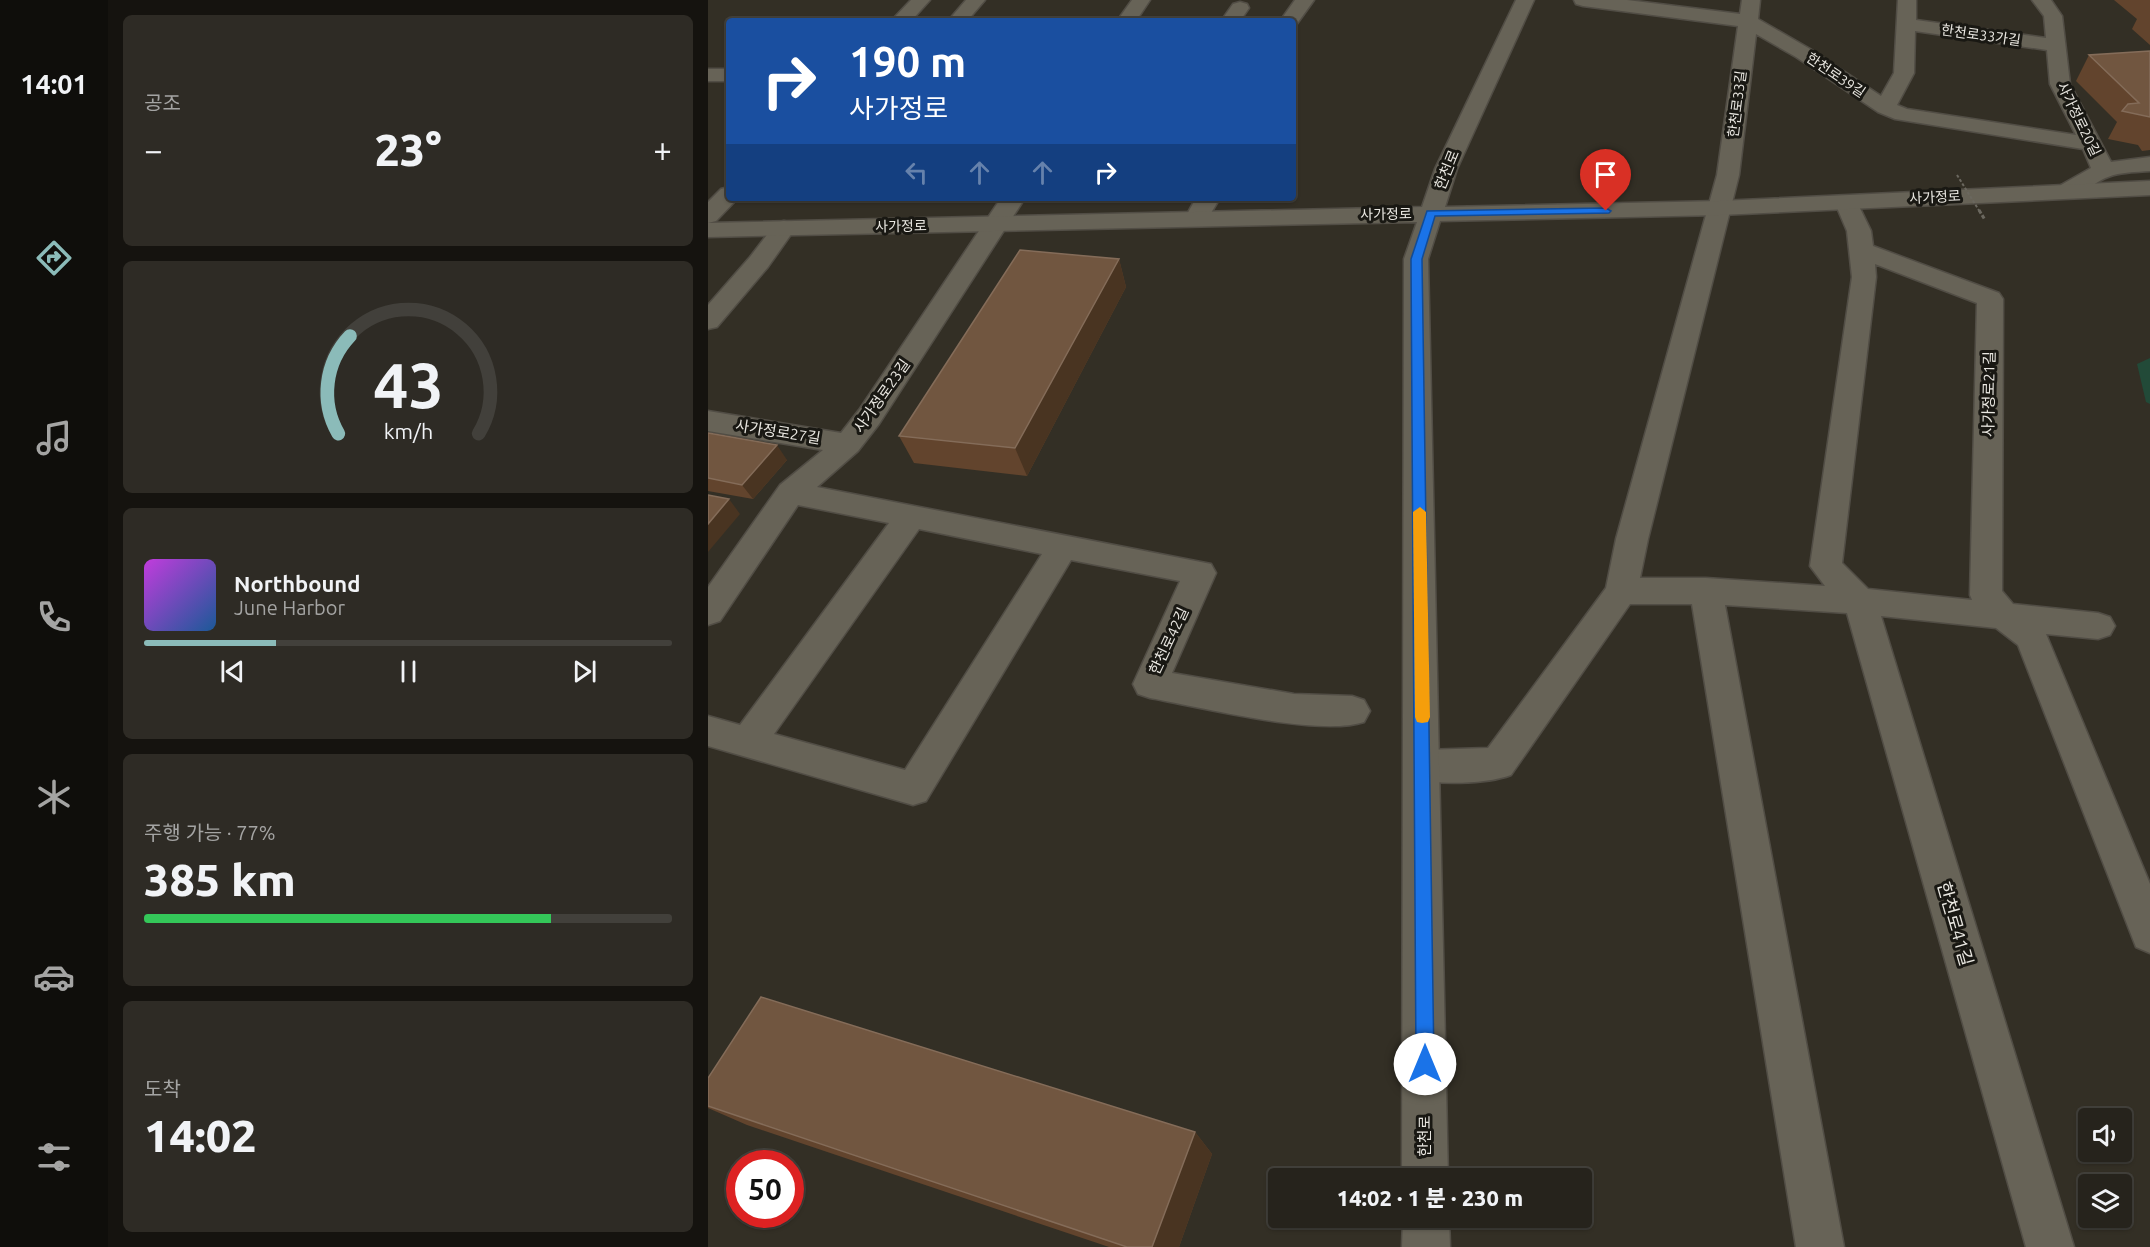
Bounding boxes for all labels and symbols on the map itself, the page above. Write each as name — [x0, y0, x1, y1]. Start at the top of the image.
street label: 한천로33가길 — [1940, 21, 2022, 49]
street label: 한천로39길 — [1804, 50, 1868, 100]
street label: 한천로33길 — [1725, 70, 1749, 138]
street label: 사가정로20길 — [2054, 79, 2104, 159]
street label: 한천로 — [1431, 147, 1462, 192]
pin — [1580, 149, 1631, 211]
street label: 사가정로 — [1909, 188, 1961, 206]
street label: 사가정로 — [1360, 206, 1412, 222]
street label: 사가정로 — [875, 218, 927, 234]
street label: 사가정로21길 — [1979, 351, 1998, 437]
street label: 사가정로23길 — [850, 356, 913, 436]
street label: 사가정로27길 — [734, 416, 822, 447]
street label: 한천로42길 — [1146, 605, 1191, 677]
street label: 한천로41길 — [1934, 879, 1978, 968]
position arrow — [1393, 1032, 1457, 1096]
street label: 한천로 — [1416, 1115, 1433, 1157]
speed limit sign: 50 — [726, 1150, 804, 1228]

